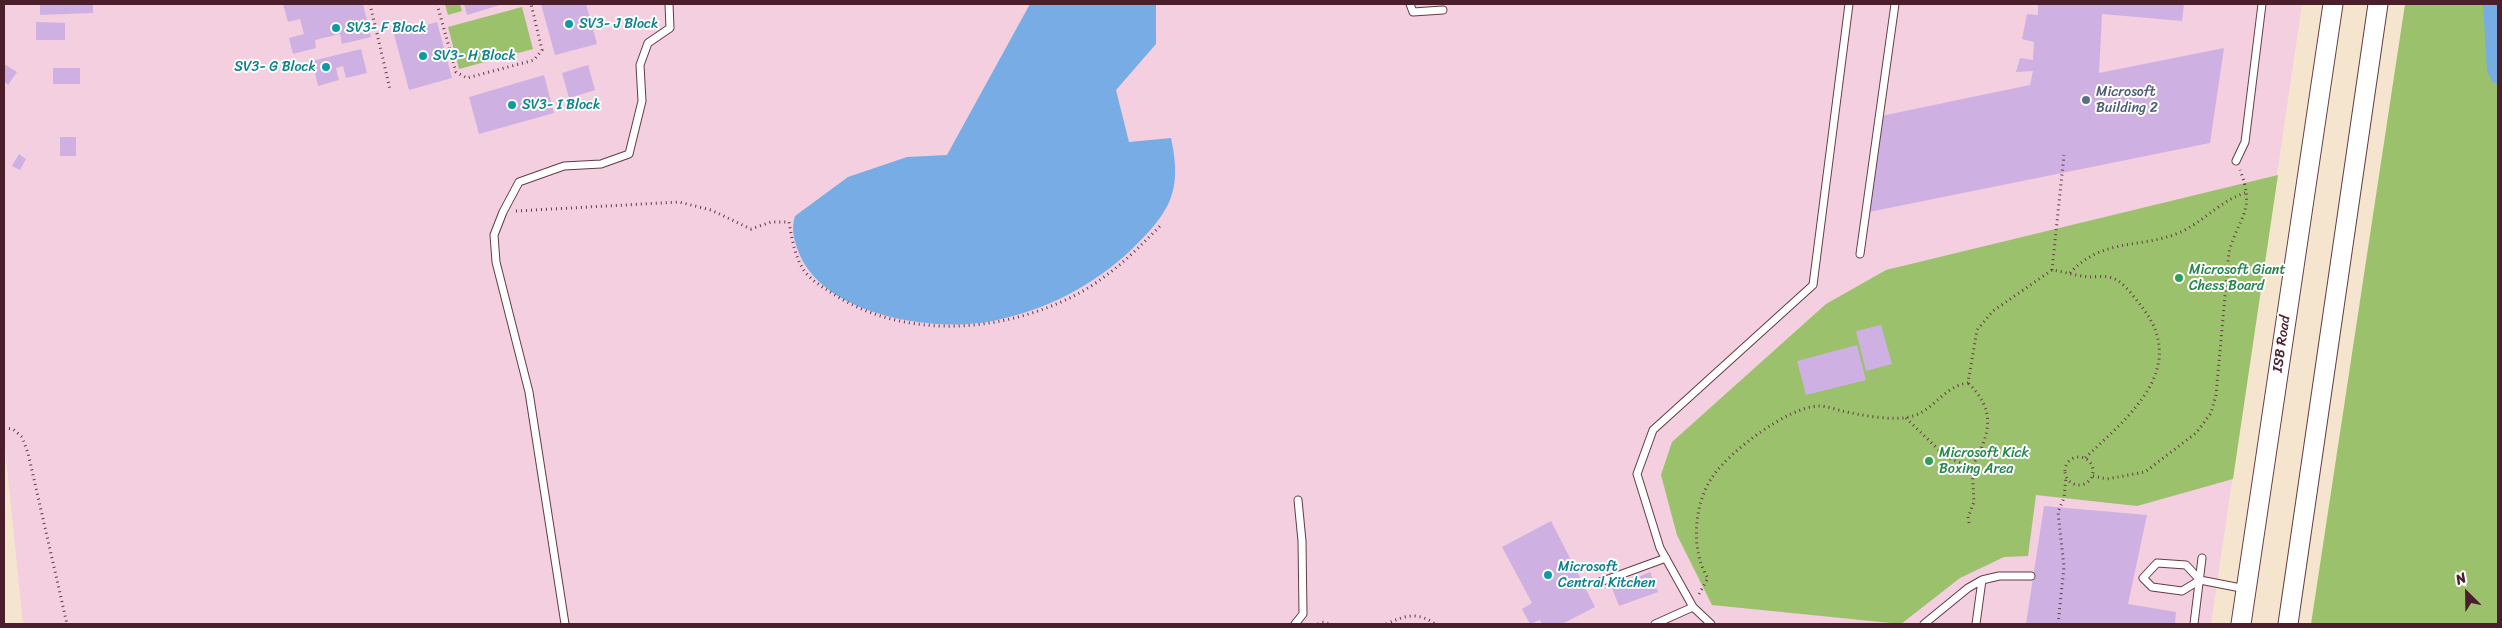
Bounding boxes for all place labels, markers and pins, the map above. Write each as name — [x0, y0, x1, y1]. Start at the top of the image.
place label: SV3- J Block — [579, 16, 658, 32]
marker: SV3- J Block — [563, 18, 575, 30]
place label: SV3- F Block — [346, 20, 427, 36]
marker: SV3- F Block — [330, 22, 342, 34]
place label: SV3- H Block — [433, 48, 516, 64]
marker: SV3- H Block — [417, 50, 429, 62]
place label: SV3- G Block — [234, 59, 316, 75]
marker: SV3- G Block — [320, 61, 332, 73]
place label: Microsoft Building 2 — [2096, 84, 2158, 116]
marker: Microsoft Building 2 — [2080, 94, 2092, 106]
place label: SV3- I Block — [522, 97, 600, 113]
marker: SV3- I Block — [506, 99, 518, 111]
place label: Microsoft Giant Chess Board — [2189, 262, 2286, 294]
marker: Microsoft Giant Chess Board — [2173, 272, 2185, 284]
place label: Microsoft Kick Boxing Area — [1939, 445, 2029, 478]
marker: Microsoft Kick Boxing Area — [1923, 455, 1935, 467]
place label: Microsoft Central Kitchen — [1558, 559, 1656, 592]
marker: Microsoft Central Kitchen — [1542, 569, 1554, 581]

